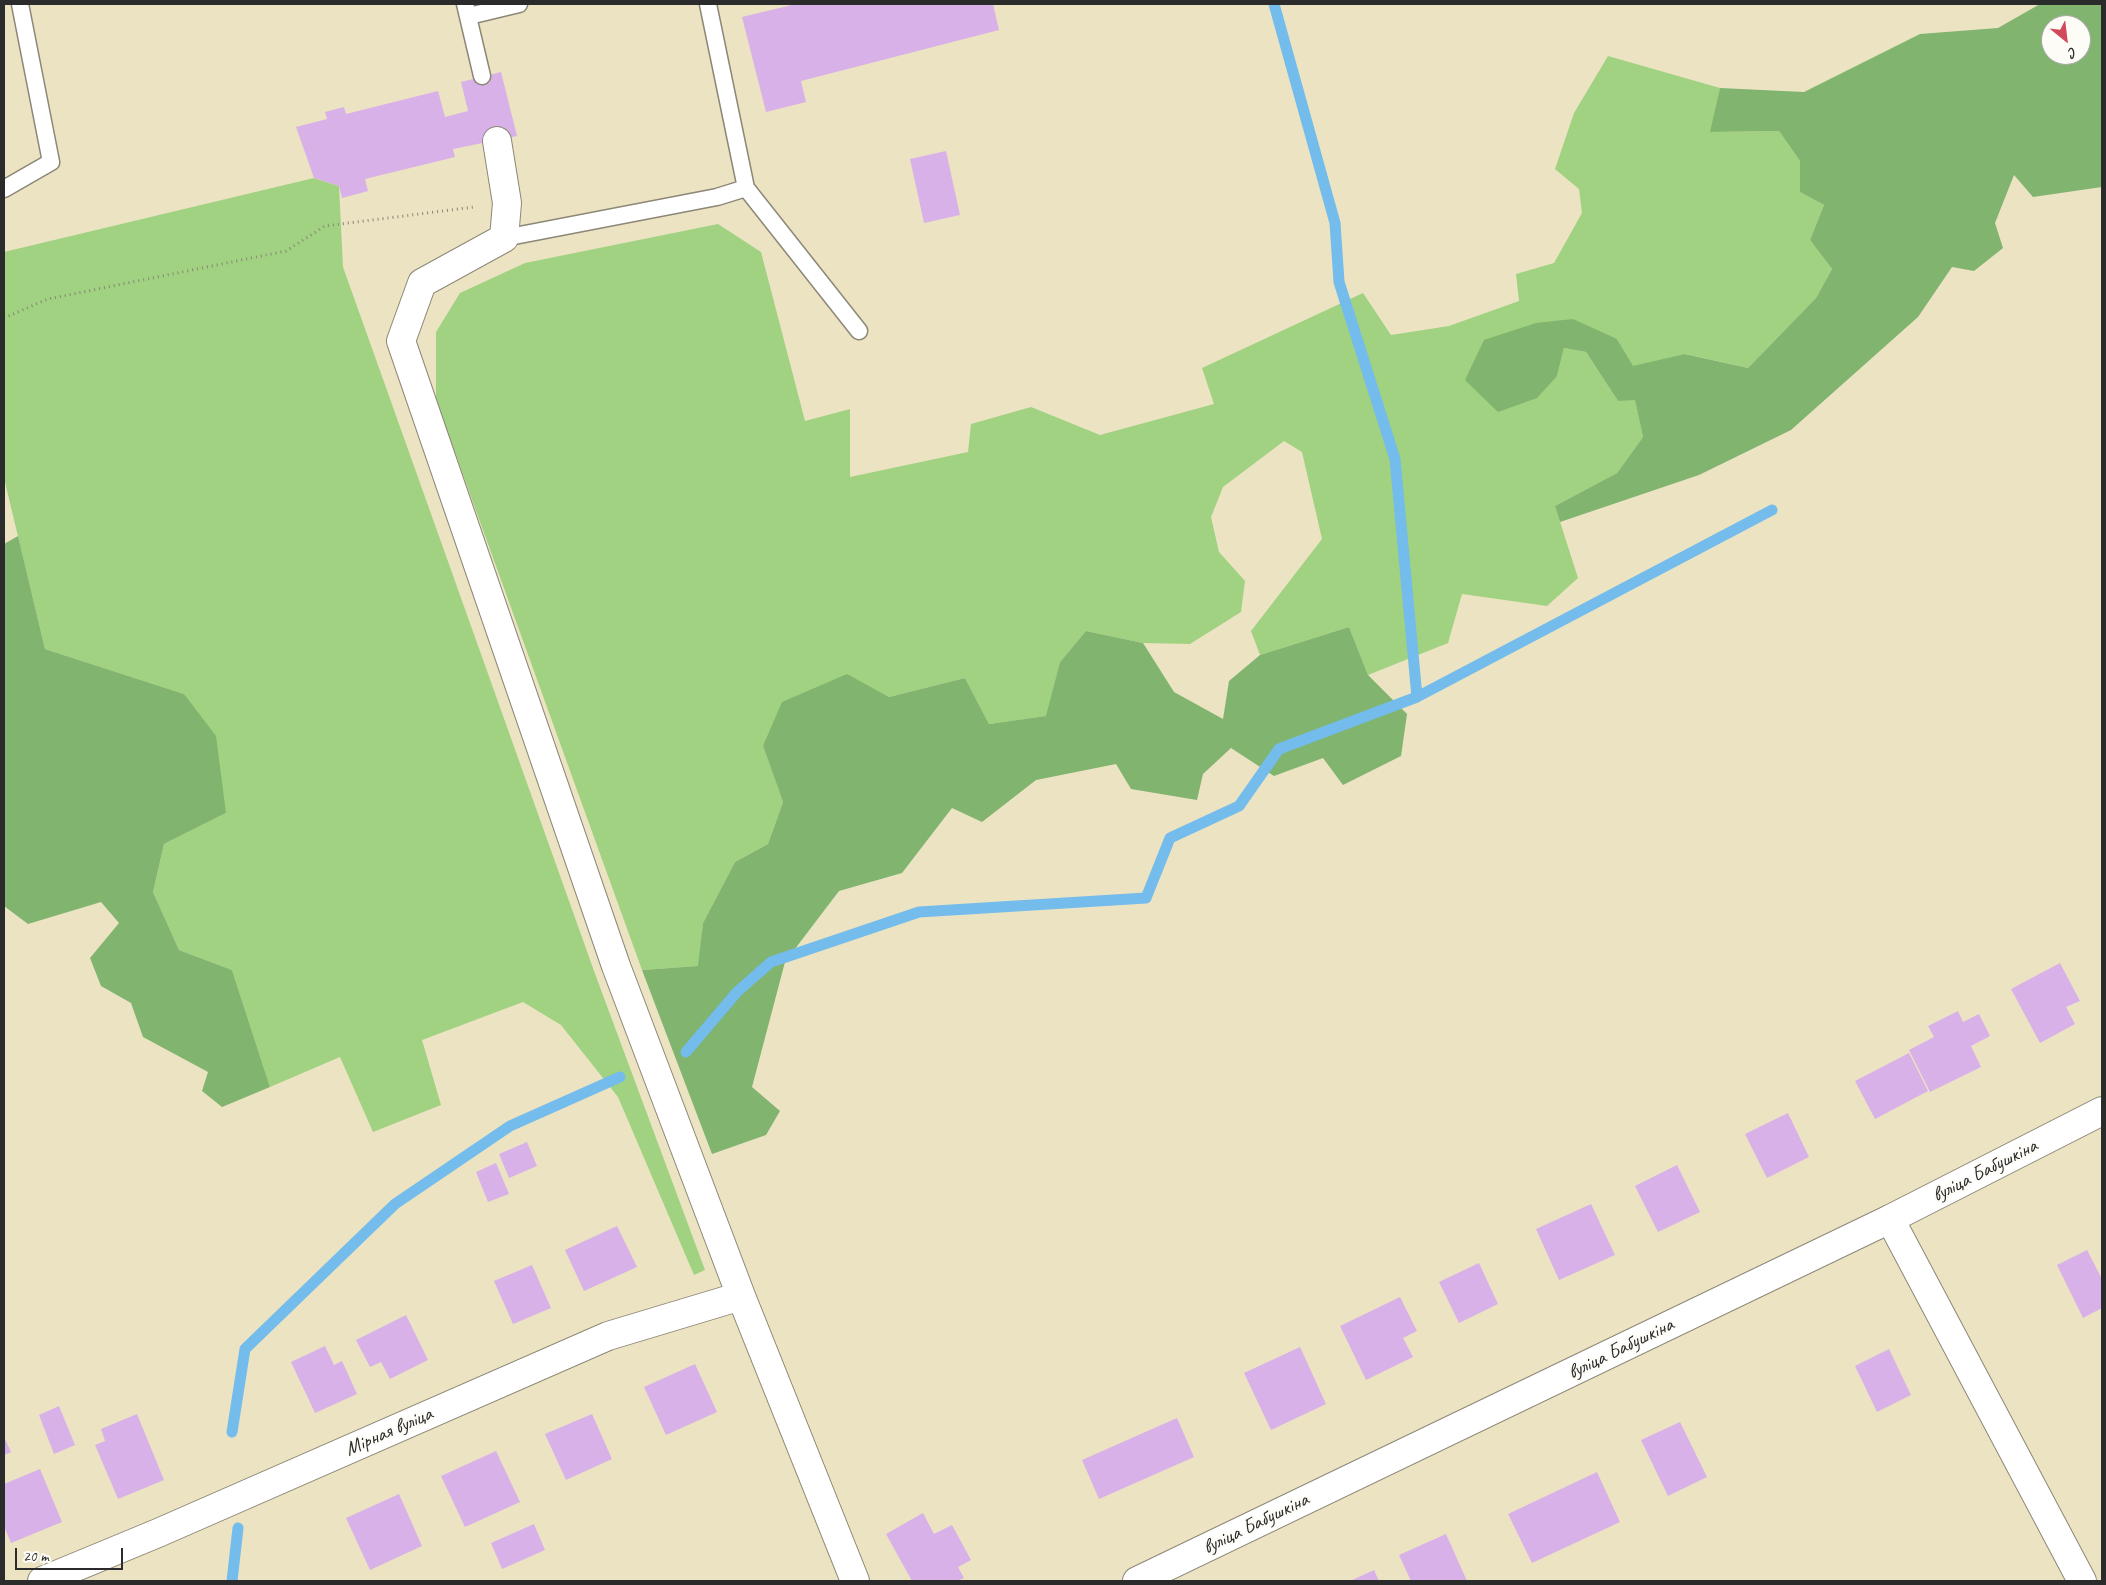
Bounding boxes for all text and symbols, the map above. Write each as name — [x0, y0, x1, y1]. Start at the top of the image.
north arrow — [2041, 15, 2091, 65]
text: С — [2066, 44, 2080, 62]
street label: вуліца Бабушкіна — [1928, 1134, 2042, 1208]
street label: вуліца Бабушкіна — [1564, 1313, 1678, 1385]
street label: Мірная вуліца — [342, 1402, 436, 1462]
street label: вуліца Бабушкіна — [1199, 1488, 1313, 1560]
scale bar — [18, 1538, 125, 1570]
text: 20 m — [23, 1547, 49, 1566]

